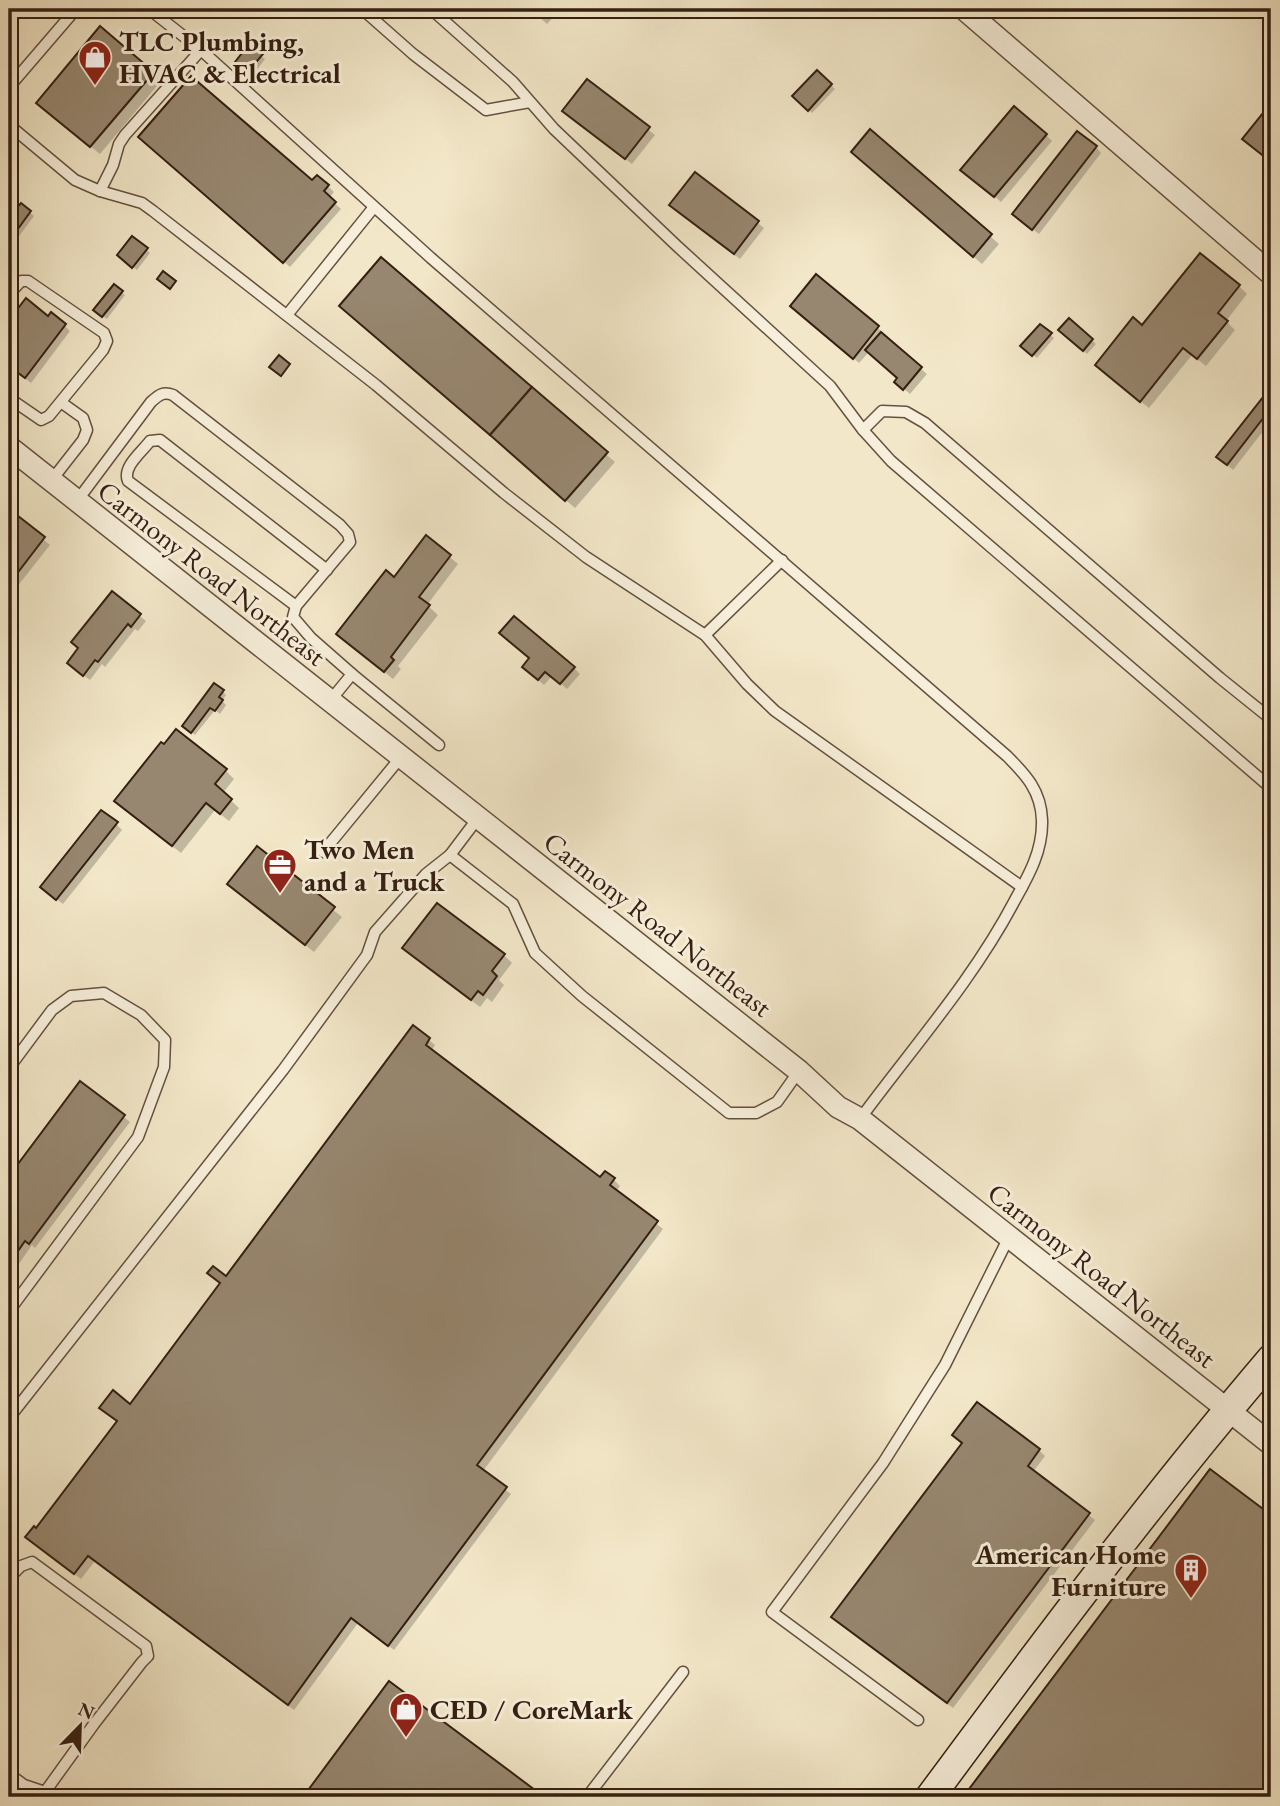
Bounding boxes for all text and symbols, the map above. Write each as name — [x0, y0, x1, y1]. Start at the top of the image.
place label: TLC Plumbing, HVAC & Electrical — [119, 23, 341, 91]
shop icon: TLC Plumbing, HVAC & Electrical — [76, 38, 114, 87]
street label: Carmony Road Northeast — [90, 473, 334, 674]
street label: Carmony Road Northeast — [536, 824, 780, 1025]
place label: Two Men and a Truck — [304, 831, 445, 899]
office icon: Two Men and a Truck — [261, 846, 299, 895]
street label: Carmony Road Northeast — [980, 1175, 1224, 1376]
place label: American Home Furniture — [974, 1536, 1166, 1604]
building icon: American Home Furniture — [1172, 1551, 1210, 1600]
north arrow — [46, 1690, 116, 1760]
shop icon: CED / CoreMark — [387, 1690, 425, 1739]
place label: CED / CoreMark — [430, 1691, 634, 1727]
text: N — [74, 1696, 99, 1726]

